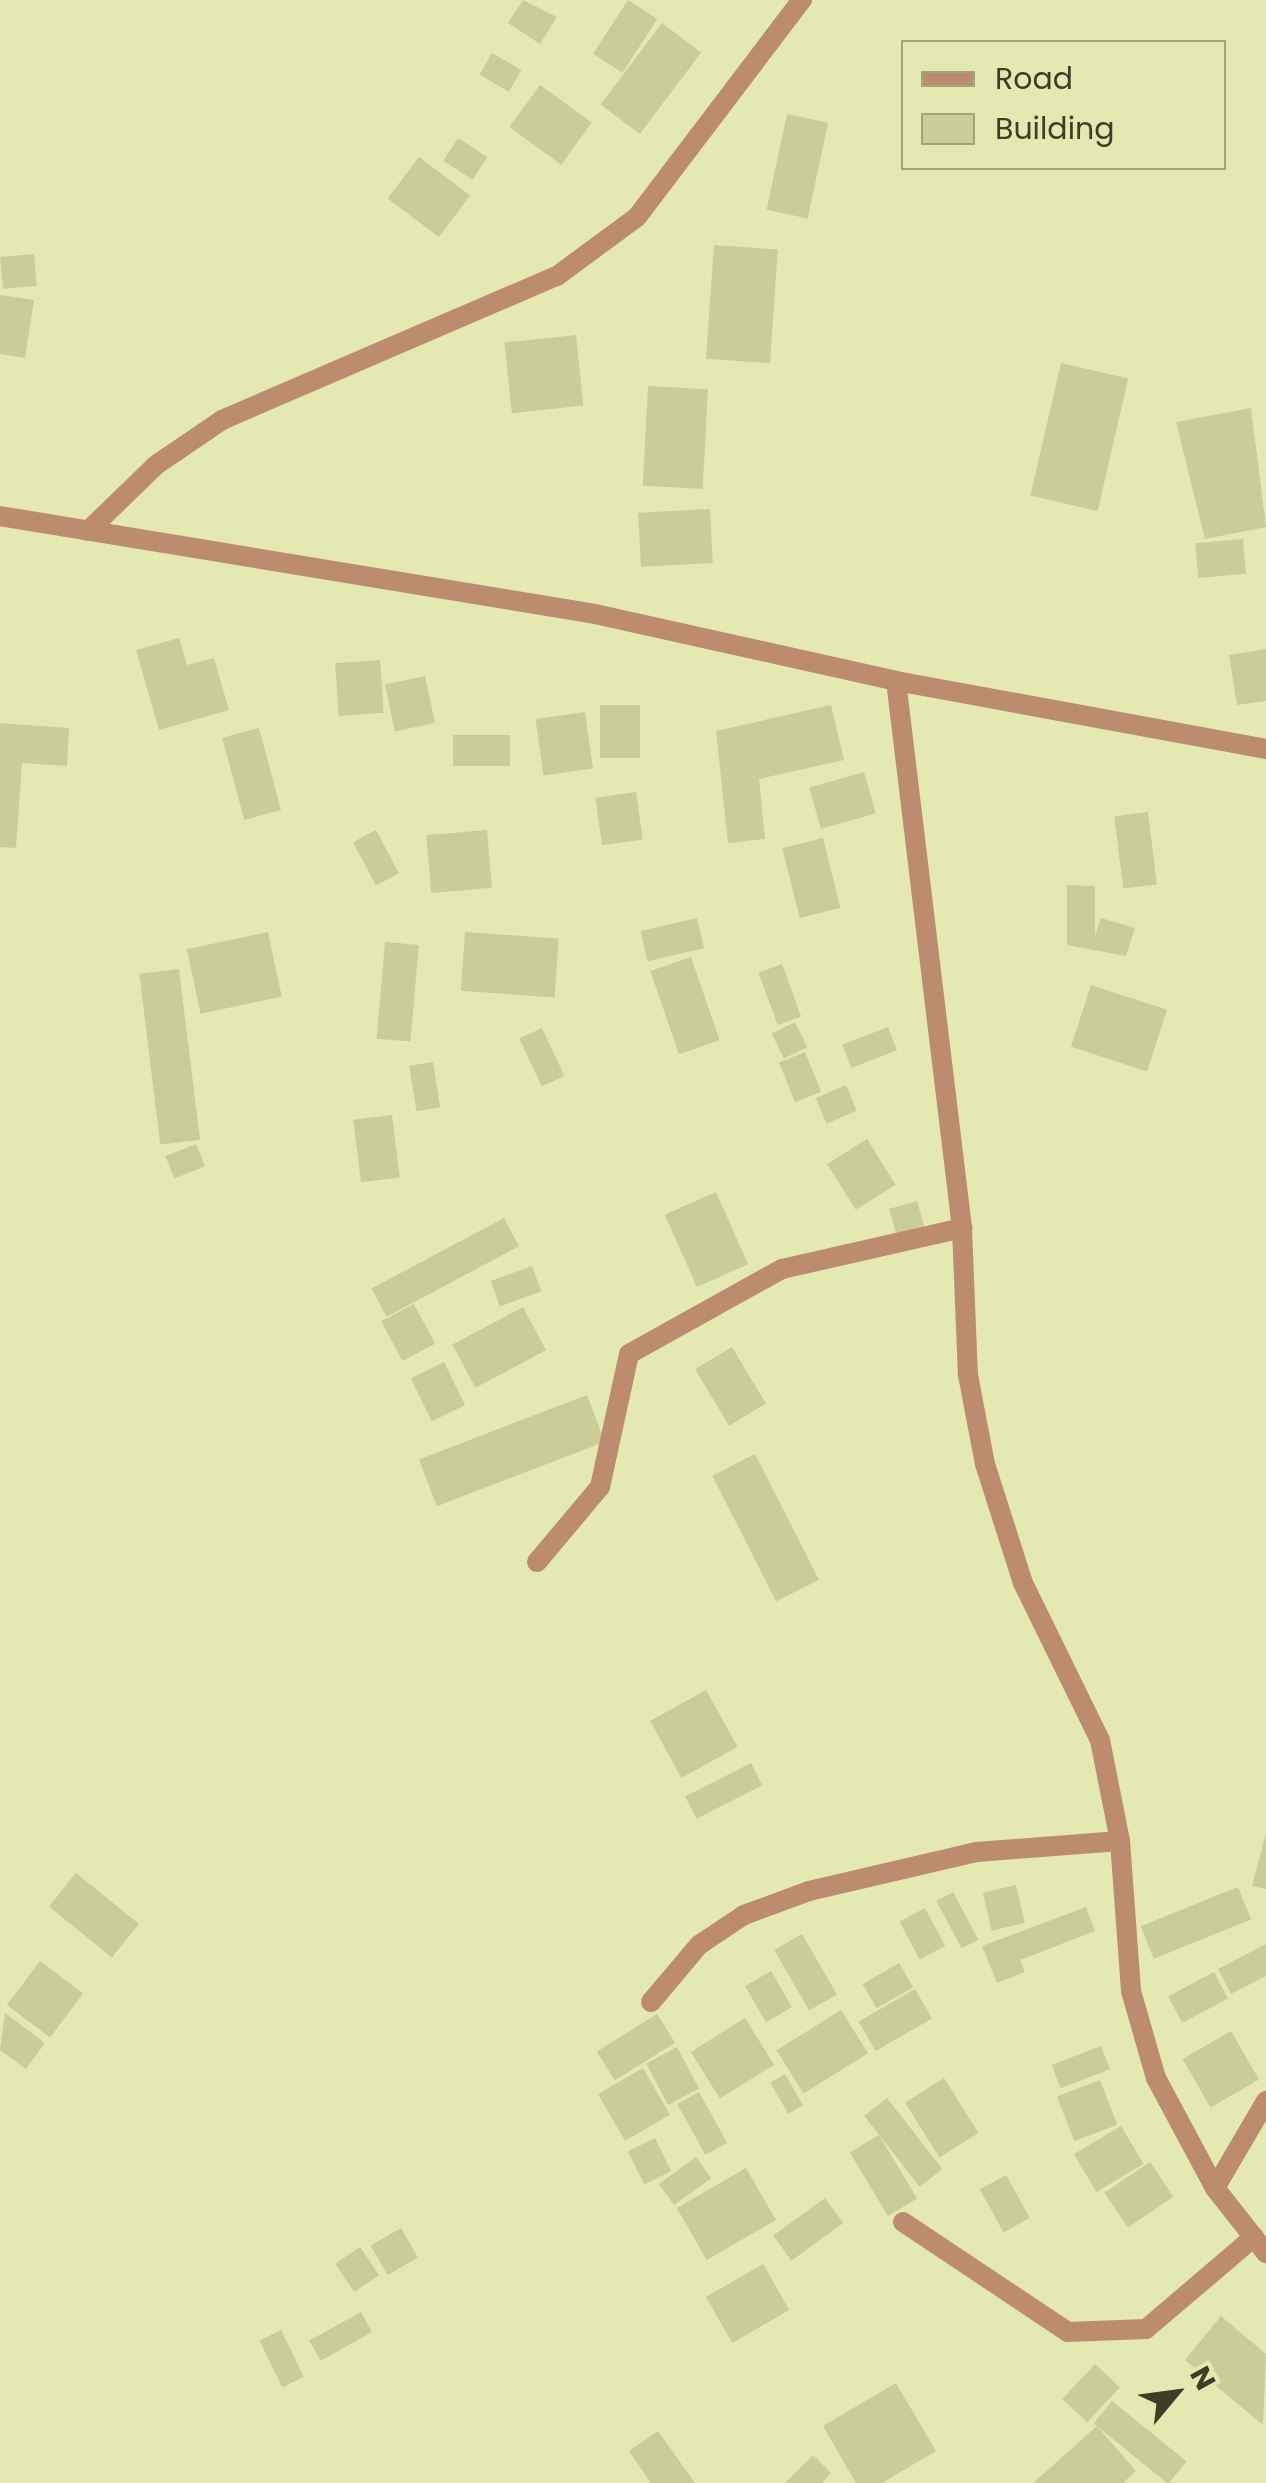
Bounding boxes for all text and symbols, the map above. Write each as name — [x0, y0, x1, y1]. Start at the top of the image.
legend — [901, 40, 1226, 170]
text: Road — [995, 57, 1073, 100]
text: Building — [995, 107, 1115, 150]
north arrow — [1126, 2343, 1226, 2443]
text: N — [1181, 2360, 1225, 2397]

